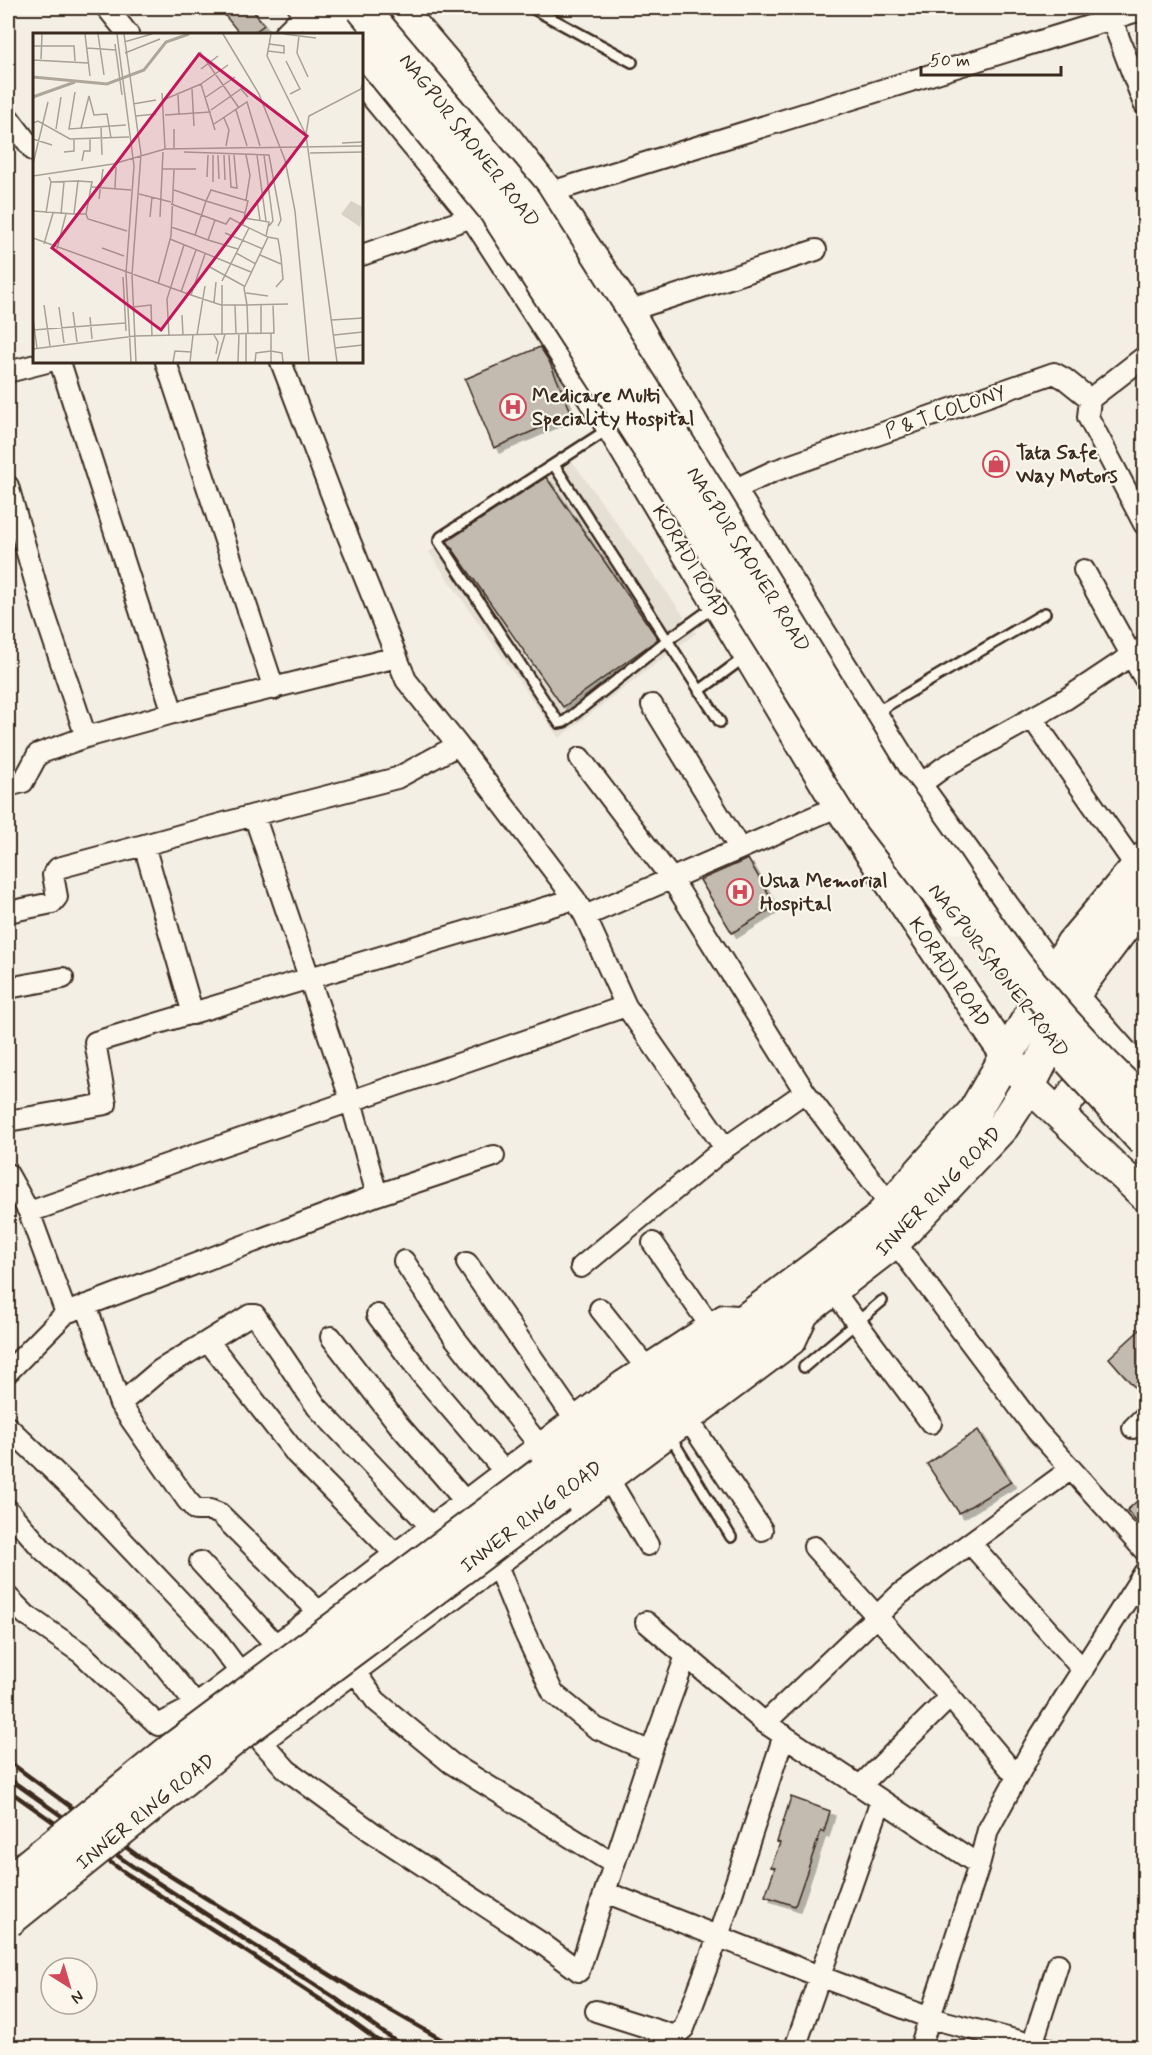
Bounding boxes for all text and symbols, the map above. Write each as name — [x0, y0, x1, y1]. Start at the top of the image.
inset map — [33, 33, 363, 363]
scale bar — [921, 39, 1060, 77]
street label: NAGPUR SAONER ROAD — [392, 48, 545, 234]
text: 50 m — [930, 49, 970, 73]
street label: P & T COLONY — [882, 379, 1009, 446]
place label: Medicare Multi Speciality Hospital — [532, 383, 694, 433]
hospital icon: Medicare Multi Speciality Hospital — [498, 392, 528, 422]
place label: Tata Safe Way Motors — [1015, 440, 1118, 490]
shop icon: Tata Safe Way Motors — [981, 449, 1011, 479]
street label: NAGPUR SAONER ROAD — [680, 462, 816, 658]
street label: KORADI ROAD — [645, 500, 734, 624]
place label: Usha Memorial Hospital — [760, 868, 887, 918]
hospital icon: Usha Memorial Hospital — [725, 877, 755, 907]
street label: NAGPUR SAONER ROAD — [921, 878, 1074, 1064]
street label: KORADI ROAD — [902, 912, 996, 1034]
street label: INNER RING ROAD — [870, 1121, 1008, 1263]
street label: INNER RING ROAD — [455, 1455, 608, 1580]
street label: INNER RING ROAD — [71, 1748, 221, 1877]
north arrow — [39, 1956, 99, 2016]
text: N — [67, 1985, 88, 2008]

